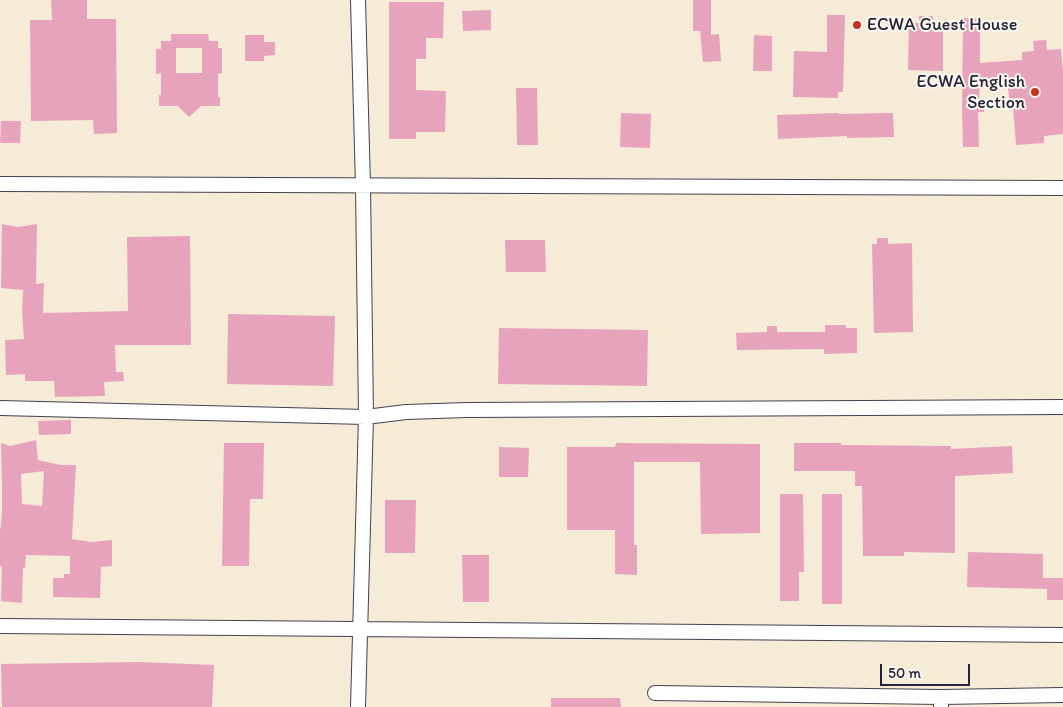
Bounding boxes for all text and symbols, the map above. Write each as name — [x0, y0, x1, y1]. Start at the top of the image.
place label: ECWA Guest House — [867, 14, 1017, 36]
marker: ECWA Guest House — [851, 19, 863, 31]
place label: ECWA English Section — [916, 71, 1025, 114]
marker: ECWA English Section — [1029, 86, 1041, 98]
scale bar — [883, 654, 973, 686]
text: 50 m — [888, 664, 921, 682]

